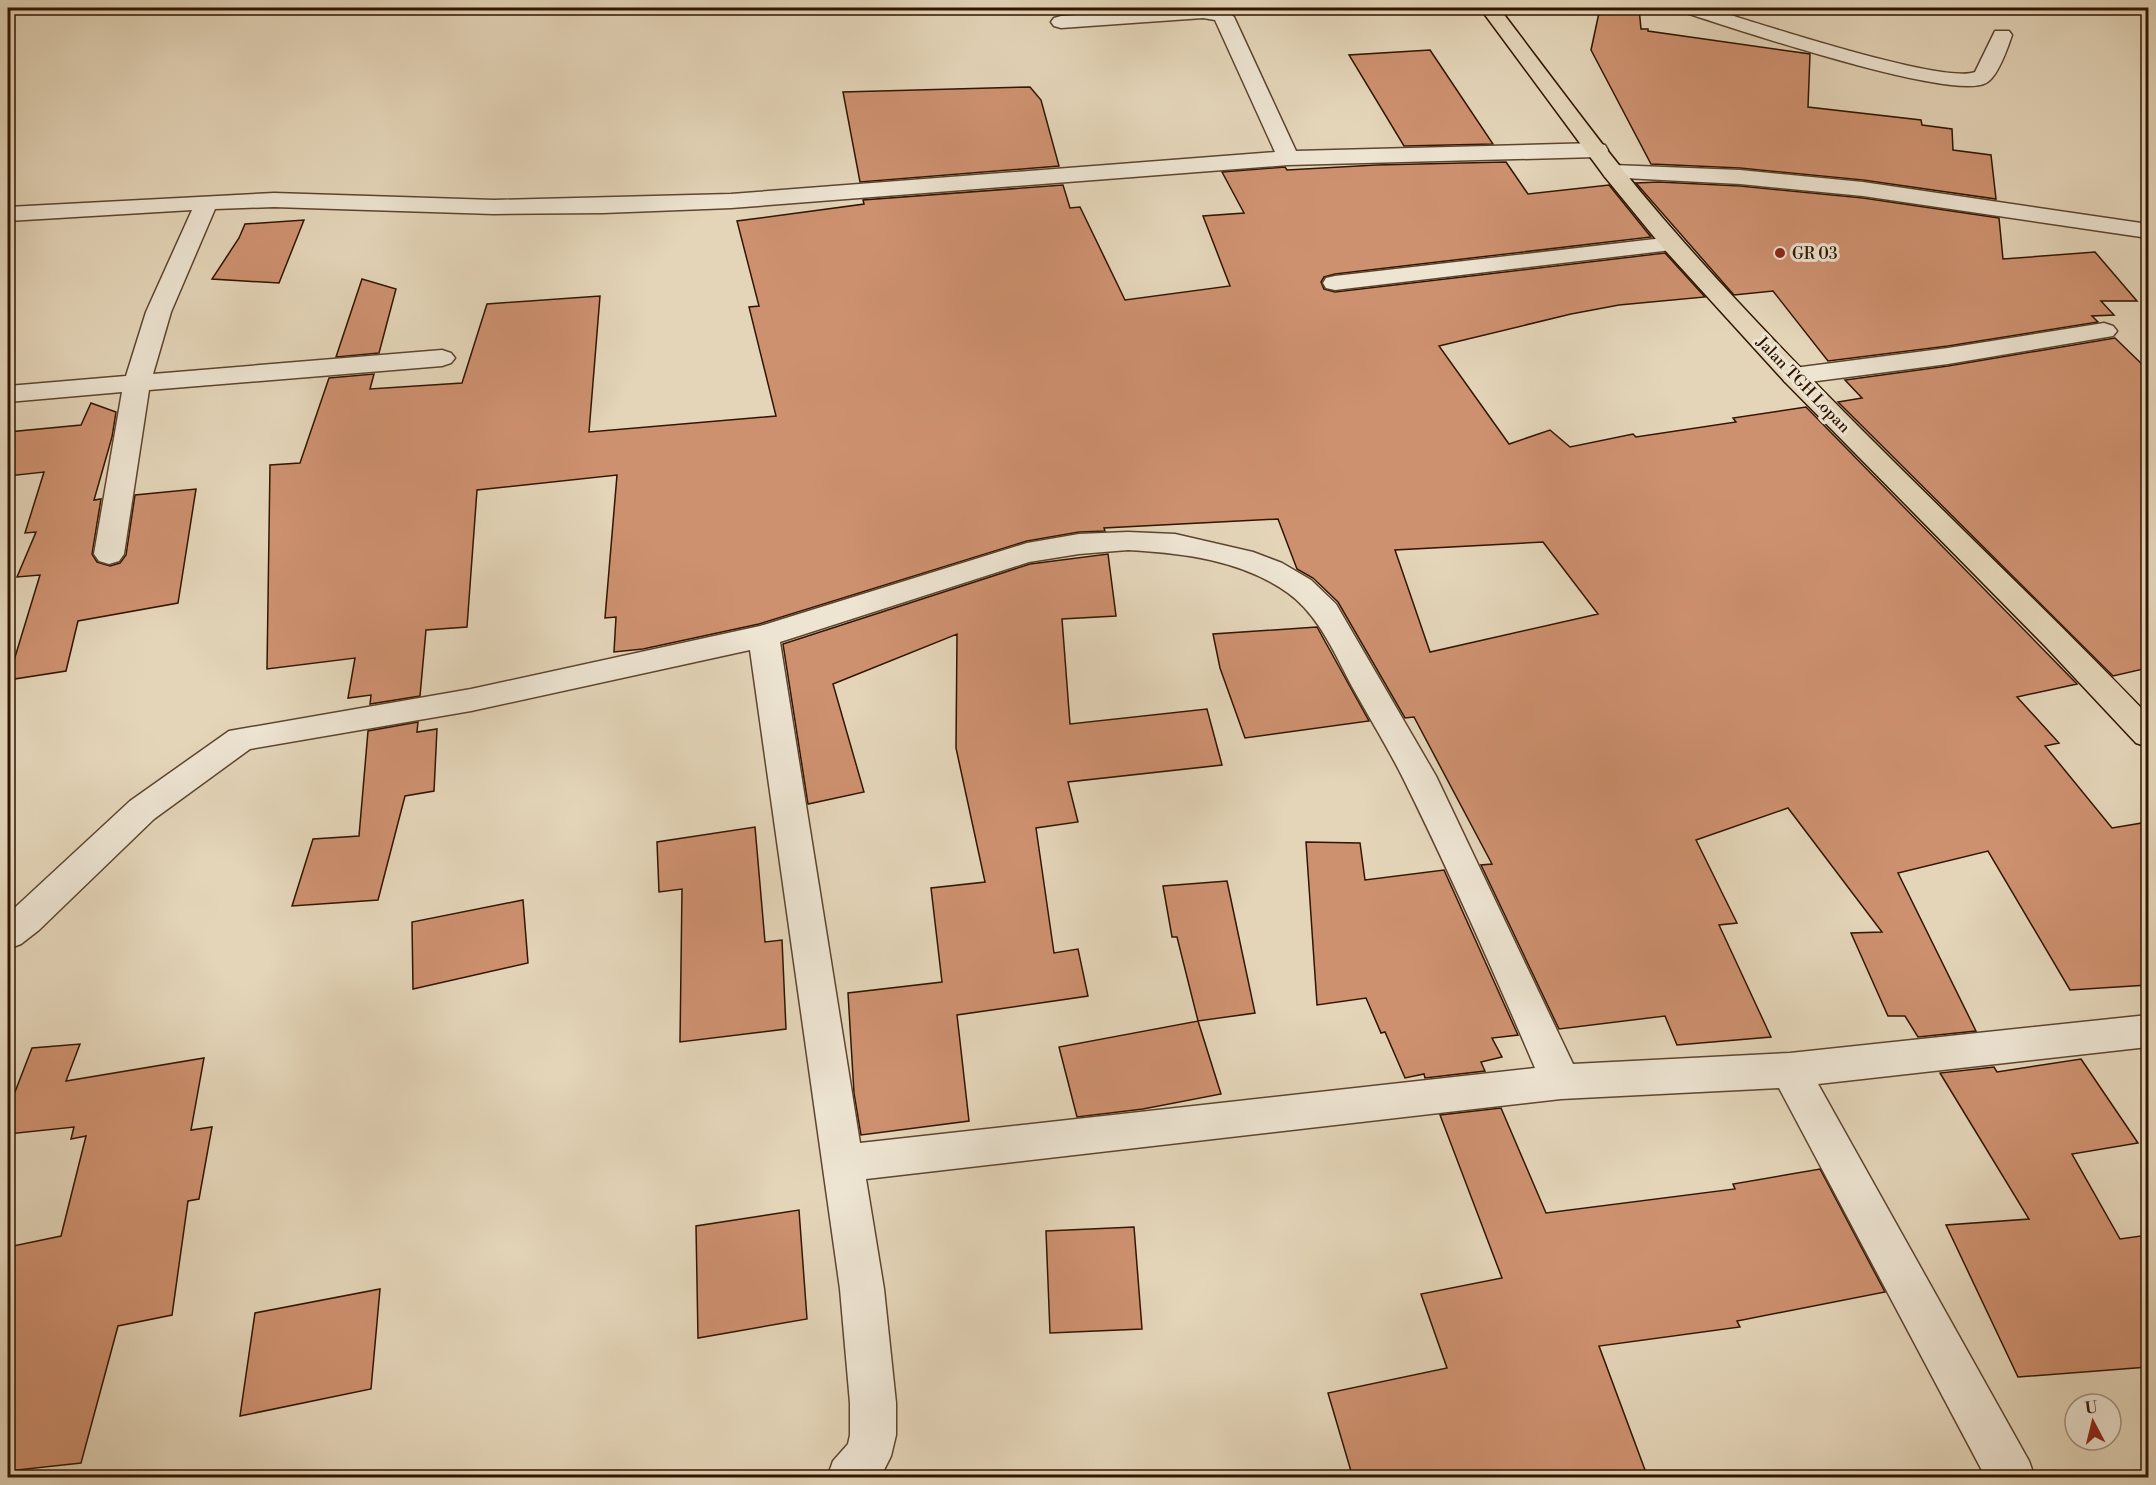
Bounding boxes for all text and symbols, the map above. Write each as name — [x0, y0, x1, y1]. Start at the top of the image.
place label: GR 03 — [1792, 244, 1838, 264]
marker: GR 03 — [1773, 246, 1787, 260]
street label: Jalan TGH Lopan — [1752, 332, 1855, 437]
north arrow — [2063, 1392, 2123, 1452]
text: U — [2084, 1397, 2099, 1419]

